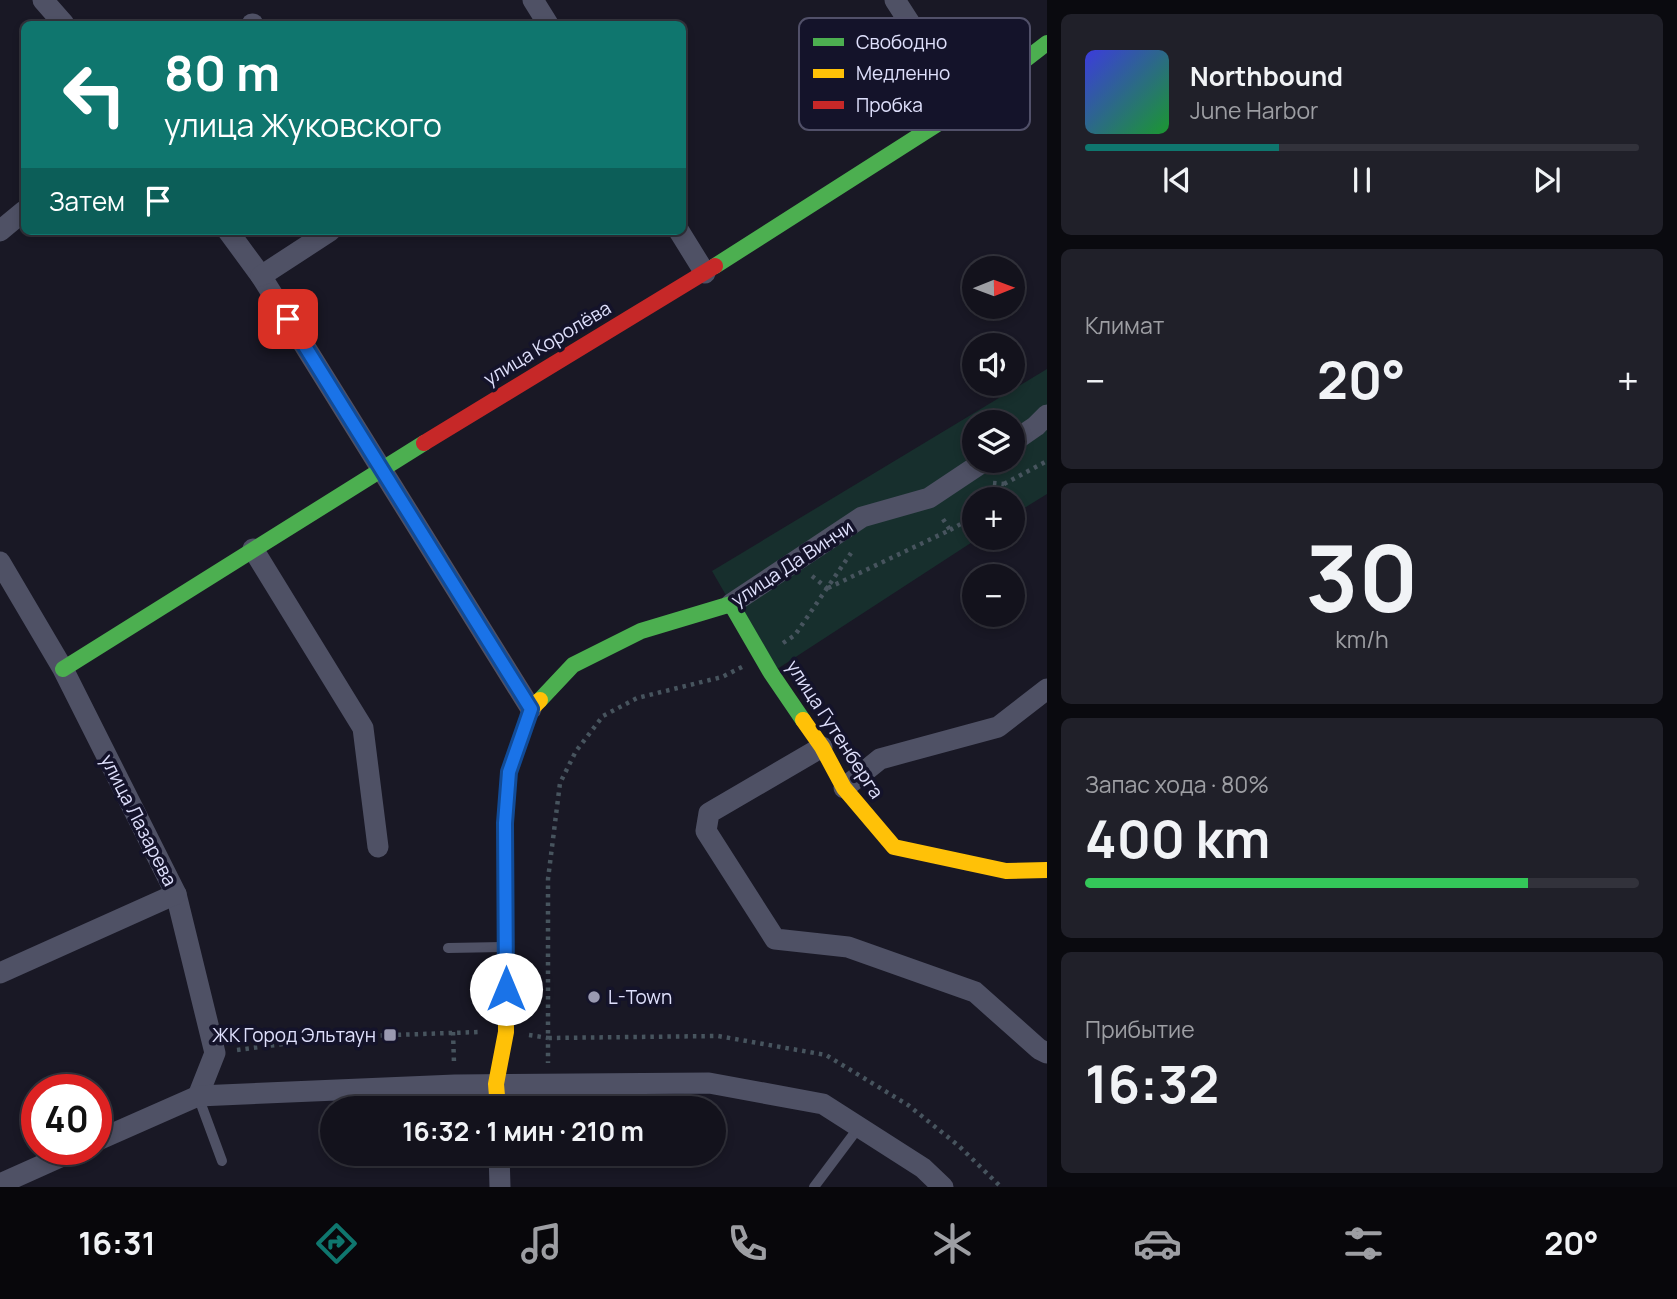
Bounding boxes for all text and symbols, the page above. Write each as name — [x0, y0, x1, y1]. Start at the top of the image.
legend — [799, 18, 1030, 130]
text: Свободно — [856, 29, 947, 55]
text: 80 m — [164, 39, 280, 106]
icon: left — [49, 49, 140, 140]
text: Northbound — [1190, 58, 1343, 94]
text: Медленно — [856, 60, 950, 86]
text: Пробка — [856, 92, 923, 118]
text: June Harbor — [1190, 94, 1318, 126]
text: улица Жуковского — [164, 103, 442, 147]
icon: previous — [1158, 161, 1196, 199]
icon: pause — [1343, 161, 1381, 199]
icon: next — [1528, 161, 1566, 199]
icon: arrive — [139, 182, 177, 220]
text: Затем — [49, 183, 125, 219]
north arrow — [962, 256, 1026, 318]
map controls — [962, 256, 1025, 627]
pin — [258, 289, 318, 349]
street label: улица Королёва — [478, 295, 616, 391]
icon: arrive — [269, 300, 307, 338]
text: Климат — [1085, 309, 1164, 341]
button: sound — [962, 333, 1025, 396]
text: 20° — [1317, 344, 1406, 415]
text: − — [1085, 354, 1106, 406]
text: + — [1617, 354, 1639, 406]
button: layers — [962, 410, 1025, 473]
button: + — [962, 487, 1025, 550]
street label: улица Да Винчи — [726, 514, 858, 612]
text: 30 — [1306, 515, 1418, 639]
button: − — [962, 564, 1025, 627]
text: km/h — [1335, 623, 1389, 655]
street label: улица Гутенберга — [780, 655, 890, 803]
street label: улица Лазарева — [95, 750, 183, 890]
text: Запас хода · 80% — [1085, 768, 1269, 800]
text: 400 km — [1085, 803, 1270, 874]
position arrow — [469, 952, 543, 1026]
place label: L-Town — [608, 984, 672, 1010]
marker: L-Town — [586, 989, 602, 1005]
text: Прибытие — [1085, 1013, 1195, 1045]
place label: ЖК Город Эльтаун — [212, 1022, 376, 1048]
marker: ЖК Город Эльтаун — [382, 1027, 398, 1043]
text: 16:32 — [1085, 1048, 1219, 1119]
speed limit sign: 40 — [21, 1074, 112, 1165]
text: 16:32 · 1 мин · 210 m — [402, 1113, 644, 1149]
icon: directions — [312, 1219, 361, 1268]
icon: music — [517, 1219, 566, 1268]
icon: phone — [723, 1219, 772, 1268]
icon: climate — [928, 1219, 977, 1268]
icon: car — [1133, 1219, 1182, 1268]
icon: filters — [1339, 1219, 1388, 1268]
text: 16:31 — [78, 1221, 156, 1265]
text: 20° — [1544, 1221, 1599, 1265]

